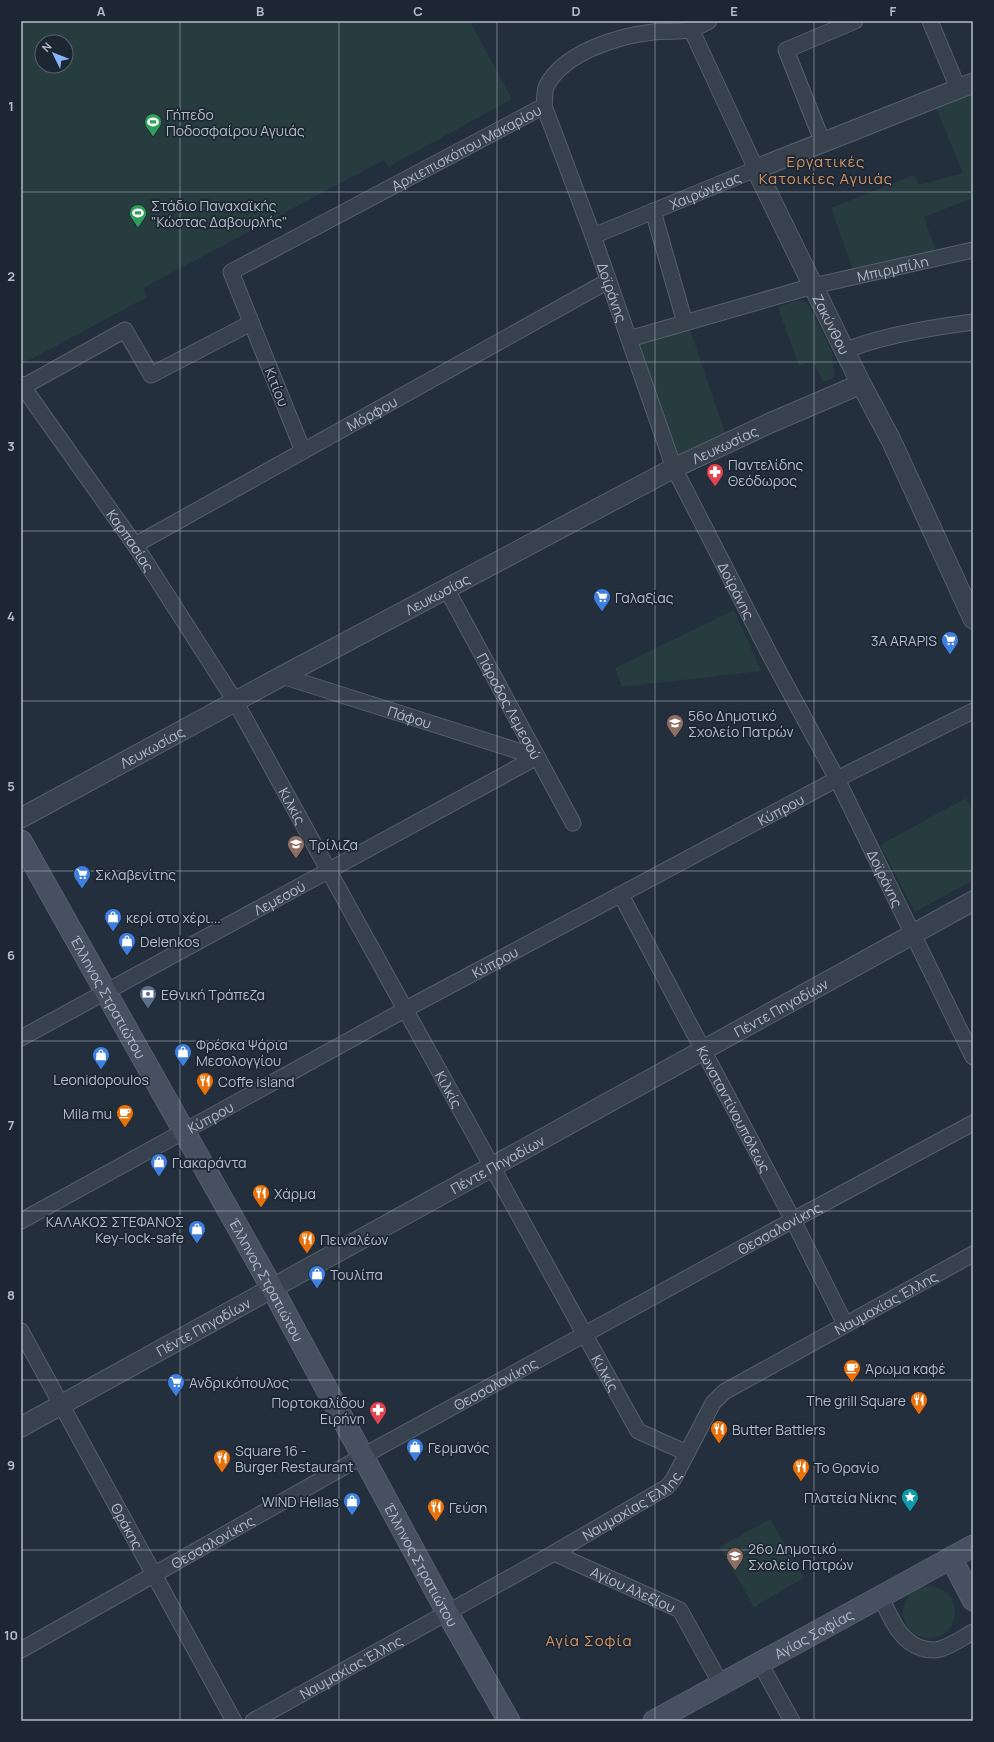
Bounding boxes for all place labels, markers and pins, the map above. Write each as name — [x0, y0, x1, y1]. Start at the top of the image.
place label: Γήπεδο Ποδοσφαίρου Αγυιάς — [166, 105, 305, 140]
sports icon: Γήπεδο Ποδοσφαίρου Αγυιάς — [143, 112, 163, 137]
place label: Στάδιο Παναχαϊκής "Κώστας Δαβουρλής" — [151, 196, 288, 231]
sports icon: Στάδιο Παναχαϊκής "Κώστας Δαβουρλής" — [128, 203, 148, 228]
place label: Παντελίδης Θεόδωρος — [728, 455, 804, 490]
pharmacy icon: Παντελίδης Θεόδωρος — [705, 462, 725, 487]
supermarket icon: Γαλαξίας — [592, 587, 612, 612]
place label: Γαλαξίας — [615, 588, 674, 607]
supermarket icon: 3A ARAPIS — [940, 630, 960, 655]
place label: 3A ARAPIS — [871, 631, 937, 650]
place label: 56ο Δημοτικό Σχολείο Πατρών — [688, 706, 794, 741]
school or university icon: 56ο Δημοτικό Σχολείο Πατρών — [665, 713, 685, 738]
school or university icon: Τρίλιζα — [286, 834, 306, 859]
place label: Τρίλιζα — [309, 835, 358, 854]
supermarket icon: Σκλαβενίτης — [72, 864, 92, 889]
place label: Σκλαβενίτης — [95, 865, 176, 884]
shop icon: κερί στο χέρι... — [103, 907, 123, 932]
place label: κερί στο χέρι... — [126, 908, 221, 927]
shop icon: Delenkos — [117, 931, 137, 956]
place label: Delenkos — [140, 932, 200, 951]
bank icon: Εθνική Τράπεζα — [138, 984, 158, 1009]
place label: Εθνική Τράπεζα — [161, 985, 265, 1004]
place label: Φρέσκα Ψάρια Μεσολογγίου — [196, 1035, 288, 1070]
shop icon: Φρέσκα Ψάρια Μεσολογγίου — [173, 1042, 193, 1067]
shop icon: Leonidopoulos — [91, 1045, 111, 1070]
place label: Leonidopoulos — [53, 1070, 149, 1089]
restaurant icon: Coffe island — [195, 1071, 215, 1096]
place label: Coffe island — [218, 1072, 295, 1091]
cafe icon: Mila mu — [115, 1103, 135, 1128]
place label: Mila mu — [63, 1104, 112, 1123]
shop icon: Γιακαράντα — [149, 1152, 169, 1177]
place label: Γιακαράντα — [172, 1153, 247, 1172]
restaurant icon: Χάρμα — [251, 1183, 271, 1208]
place label: Χάρμα — [274, 1184, 316, 1203]
place label: ΚΑΛΑΚΟΣ ΣΤΕΦΑΝΟΣ Key-lock-safe — [46, 1212, 184, 1247]
shop icon: ΚΑΛΑΚΟΣ ΣΤΕΦΑΝΟΣ Key-lock-safe — [187, 1219, 207, 1244]
restaurant icon: Πειναλέων — [297, 1229, 317, 1254]
place label: Πειναλέων — [320, 1230, 388, 1249]
shop icon: Τουλίπα — [307, 1264, 327, 1289]
place label: Τουλίπα — [330, 1265, 383, 1284]
cafe icon: Άρωμα καφέ — [842, 1358, 862, 1383]
place label: Άρωμα καφέ — [865, 1359, 946, 1378]
supermarket icon: Ανδρικόπουλος — [166, 1372, 186, 1397]
place label: Ανδρικόπουλος — [189, 1373, 289, 1392]
restaurant icon: The grill Square — [909, 1390, 929, 1415]
place label: The grill Square — [806, 1391, 906, 1410]
place label: Πορτοκαλίδου Ειρήνη — [272, 1393, 365, 1428]
pharmacy icon: Πορτοκαλίδου Ειρήνη — [368, 1400, 388, 1425]
restaurant icon: Butter Battlers — [709, 1419, 729, 1444]
place label: Butter Battlers — [732, 1420, 826, 1439]
shop icon: Γερμανός — [405, 1437, 425, 1462]
place label: Γερμανός — [428, 1438, 490, 1457]
place label: Square 16 - Burger Restaurant — [235, 1441, 354, 1476]
restaurant icon: Square 16 - Burger Restaurant — [212, 1448, 232, 1473]
restaurant icon: Το Θρανίο — [791, 1457, 811, 1482]
place label: Το Θρανίο — [814, 1458, 879, 1477]
place icon: Πλατεία Νίκης — [900, 1487, 920, 1512]
place label: Πλατεία Νίκης — [804, 1488, 897, 1507]
shop icon: WIND Hellas — [342, 1491, 362, 1516]
place label: WIND Hellas — [261, 1492, 339, 1511]
restaurant icon: Γεύση — [426, 1497, 446, 1522]
place label: Γεύση — [449, 1498, 487, 1517]
place label: 26ο Δημοτικό Σχολείο Πατρών — [748, 1539, 854, 1574]
school or university icon: 26ο Δημοτικό Σχολείο Πατρών — [725, 1546, 745, 1571]

